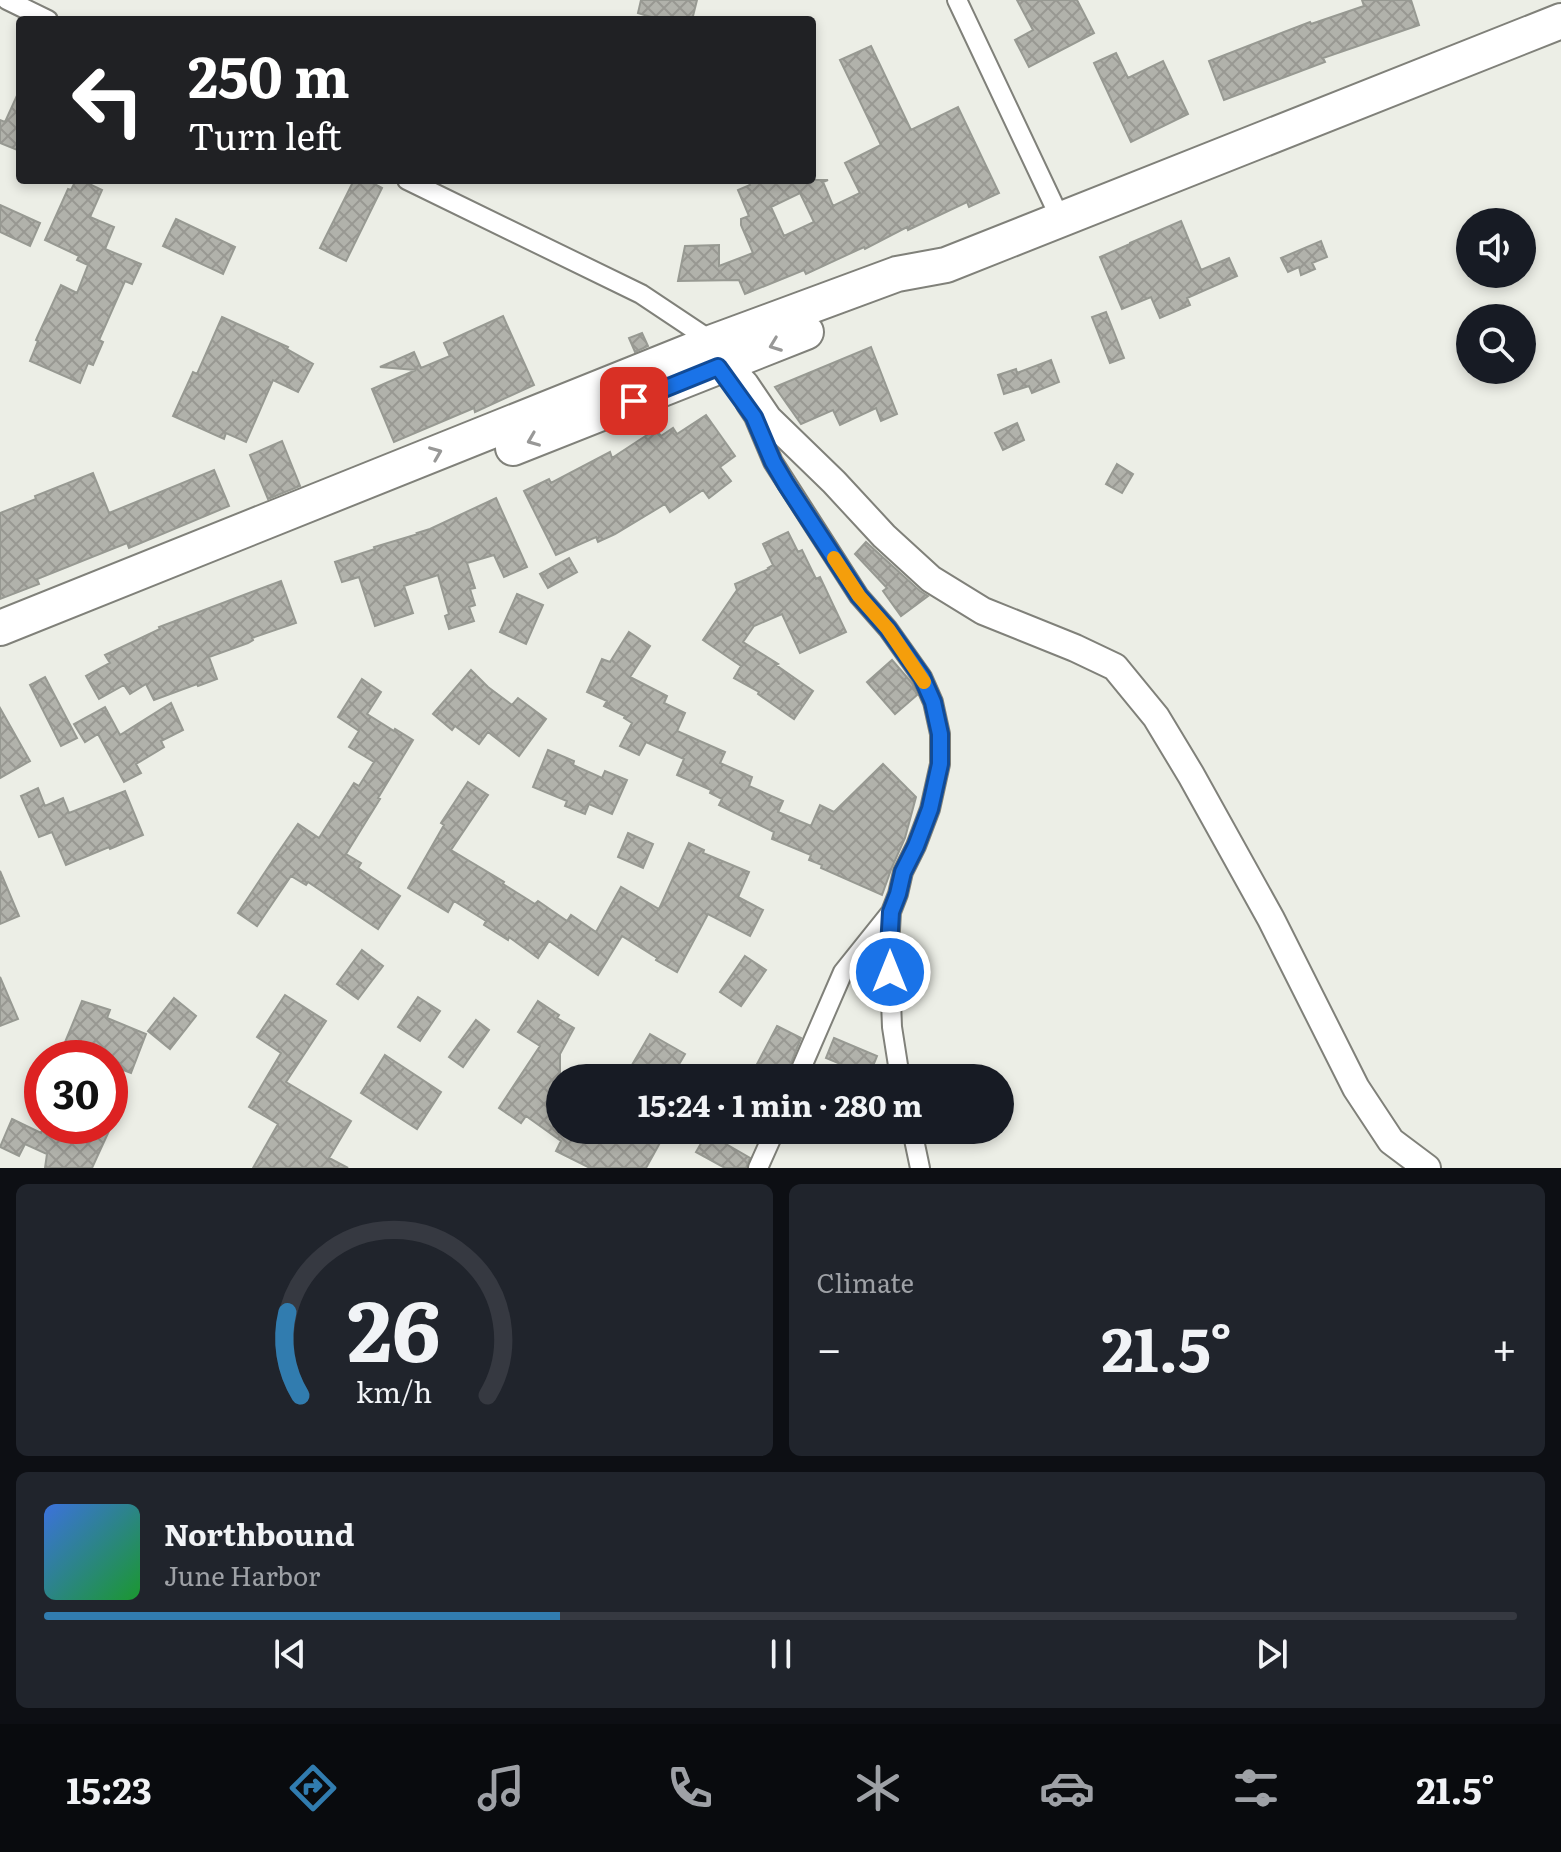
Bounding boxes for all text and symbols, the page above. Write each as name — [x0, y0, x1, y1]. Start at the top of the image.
text: 250 m — [188, 32, 350, 115]
icon: left — [56, 48, 160, 152]
text: Turn left — [188, 108, 342, 161]
map controls — [1456, 208, 1536, 384]
button: sound — [1456, 208, 1536, 288]
button: search — [1456, 304, 1536, 384]
one-way arrow — [769, 335, 783, 352]
pin — [600, 367, 668, 435]
icon: arrive — [612, 379, 656, 423]
one-way arrow — [527, 430, 541, 447]
one-way arrow — [428, 447, 442, 463]
position arrow — [848, 930, 932, 1014]
speed limit sign: 30 — [24, 1040, 128, 1144]
text: 15:24 · 1 min · 280 m — [638, 1082, 922, 1126]
text: Climate — [817, 1262, 914, 1301]
text: 26 — [348, 1264, 441, 1388]
text: 21.5° — [1101, 1301, 1232, 1390]
text: − — [817, 1313, 842, 1379]
text: + — [1491, 1313, 1517, 1379]
text: km/h — [356, 1369, 432, 1412]
text: Northbound — [164, 1511, 355, 1555]
text: June Harbor — [164, 1555, 320, 1594]
icon: previous — [268, 1632, 312, 1676]
icon: pause — [759, 1632, 803, 1676]
icon: next — [1250, 1632, 1294, 1676]
icon: directions — [285, 1760, 341, 1816]
icon: music — [473, 1760, 529, 1816]
icon: phone — [662, 1760, 718, 1816]
icon: climate — [850, 1760, 906, 1816]
icon: car — [1039, 1760, 1095, 1816]
icon: filters — [1228, 1760, 1284, 1816]
text: 15:23 — [66, 1762, 152, 1815]
text: 21.5° — [1416, 1762, 1495, 1815]

